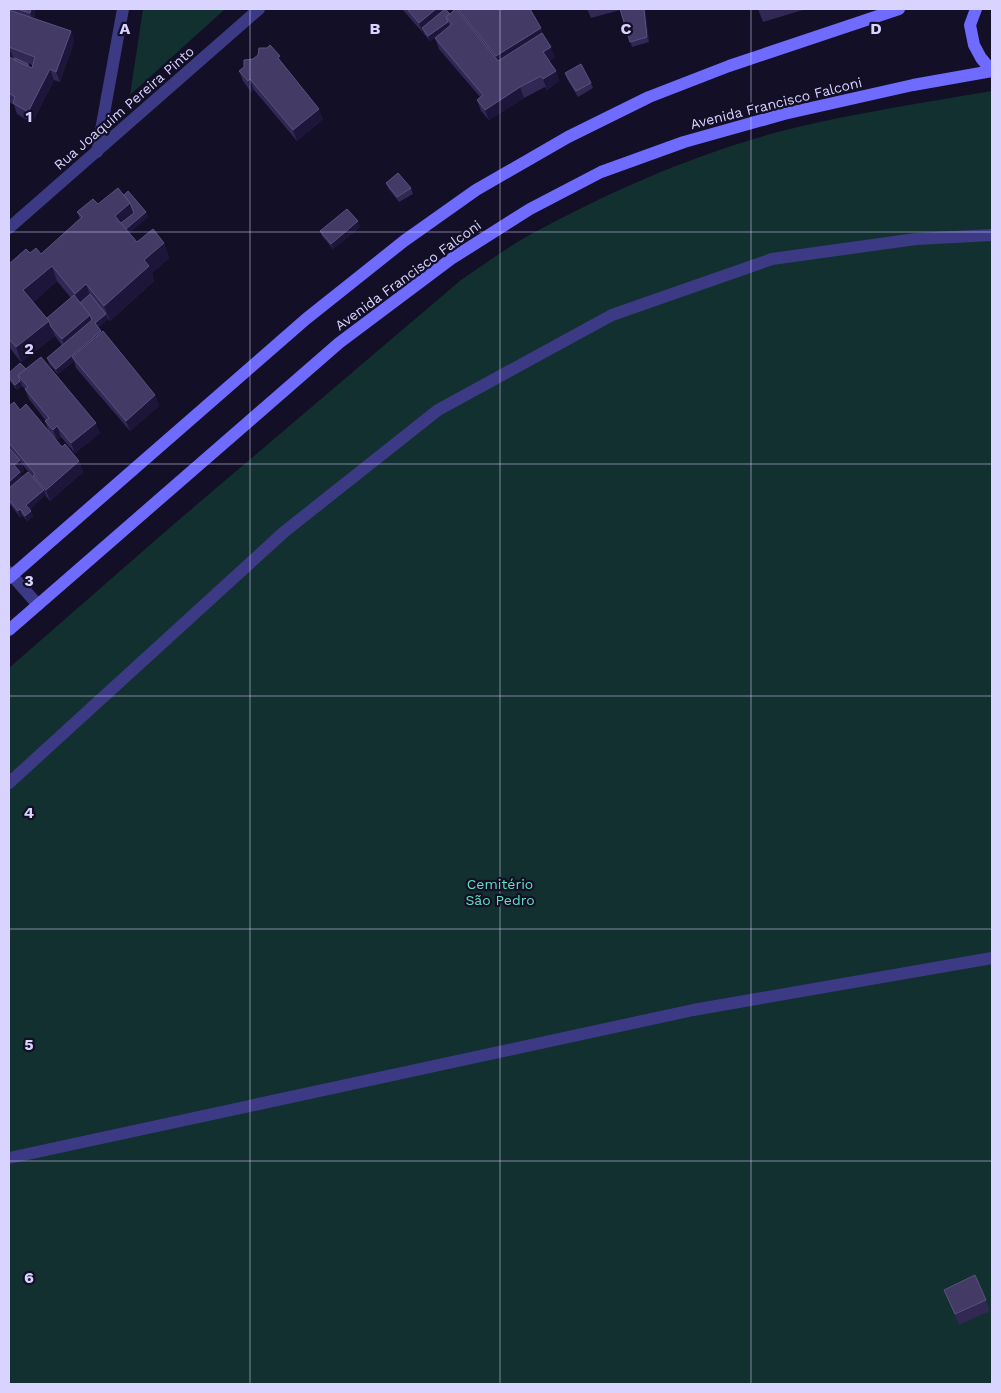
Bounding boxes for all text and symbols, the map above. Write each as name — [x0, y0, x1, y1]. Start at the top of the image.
text: A — [120, 19, 131, 38]
text: B — [370, 19, 381, 38]
text: C — [621, 19, 632, 38]
text: D — [870, 19, 882, 38]
street label: Rua Joaquim Pereira Pinto — [51, 43, 197, 173]
street label: Avenida Francisco Falconi — [688, 74, 864, 132]
text: 1 — [26, 107, 32, 126]
street label: Avenida Francisco Falconi — [332, 217, 484, 333]
text: 2 — [24, 339, 34, 358]
text: 3 — [24, 571, 34, 590]
text: 4 — [24, 803, 34, 822]
park label: Cemitério São Pedro — [465, 876, 535, 908]
text: 5 — [24, 1035, 34, 1054]
text: 6 — [24, 1268, 34, 1287]

